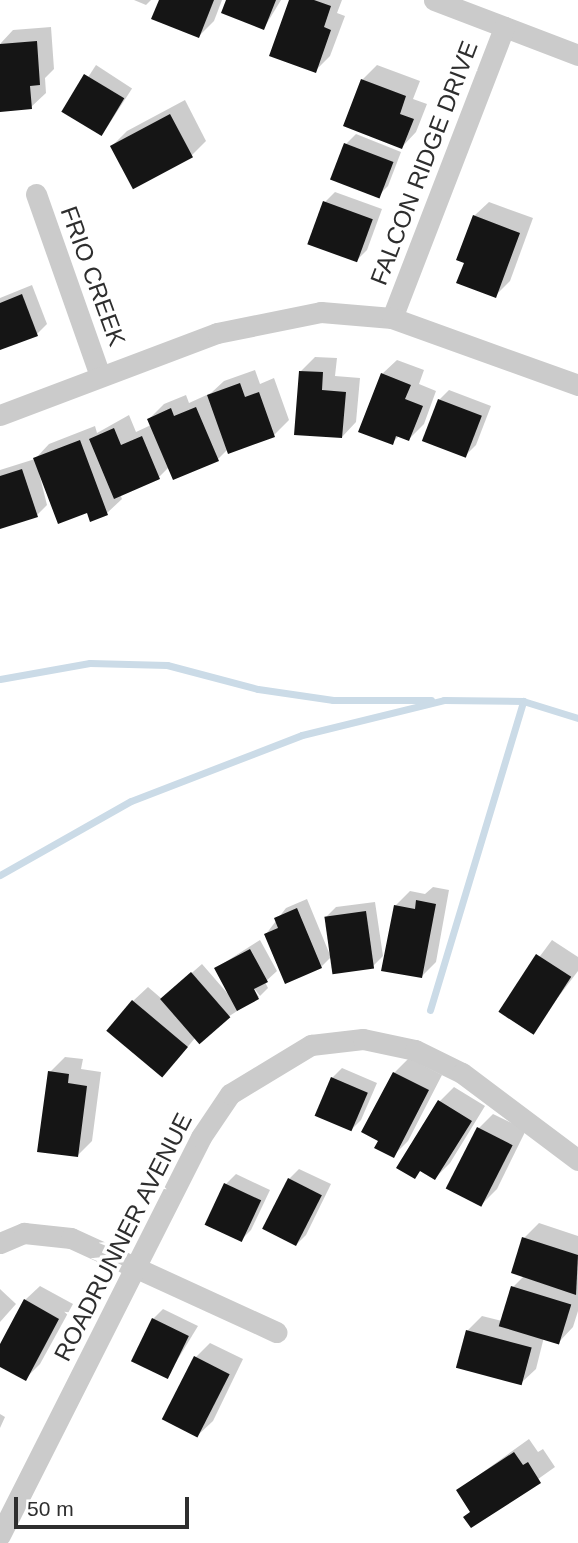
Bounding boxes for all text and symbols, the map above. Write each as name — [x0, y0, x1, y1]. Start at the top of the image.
street label: FALCON RIDGE DRIVE — [364, 37, 484, 289]
street label: FRIO CREEK — [54, 202, 132, 350]
street label: ROADRUNNER AVENUE — [48, 1108, 198, 1366]
scale bar — [18, 1484, 192, 1528]
text: 50 m — [27, 1497, 74, 1520]

